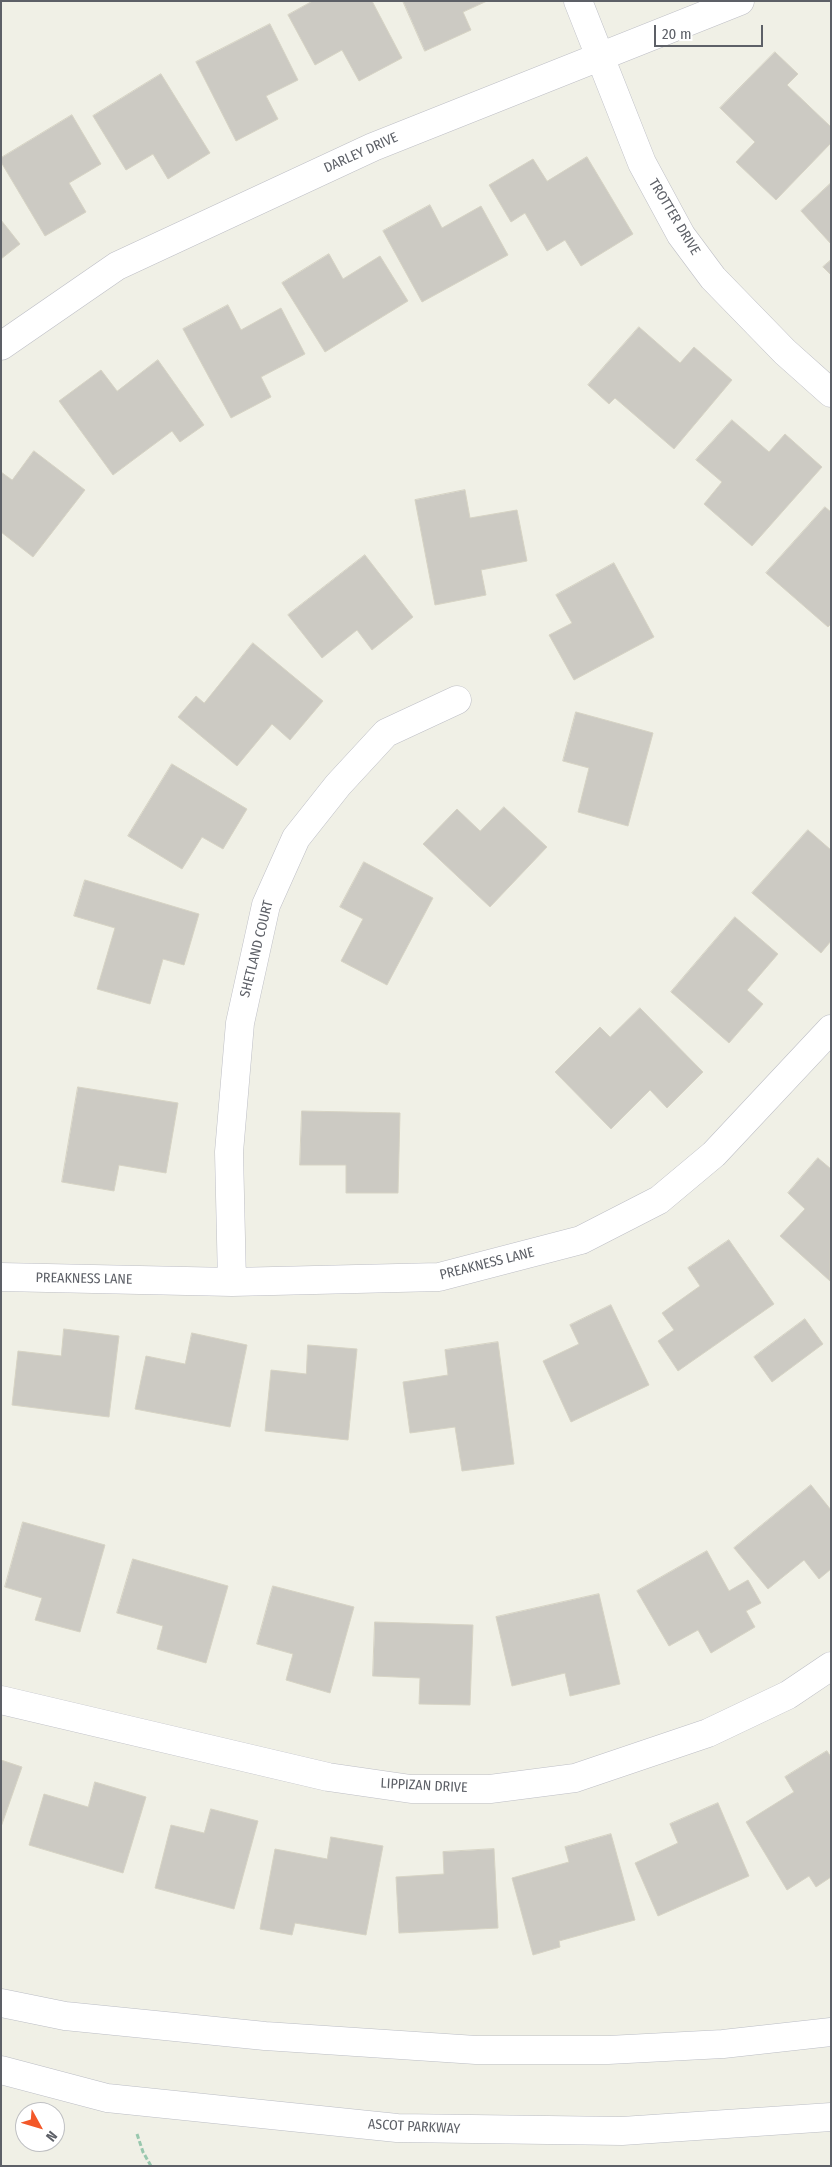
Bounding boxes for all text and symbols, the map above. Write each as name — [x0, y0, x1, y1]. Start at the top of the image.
scale bar — [657, 15, 766, 47]
text: 20 m — [662, 25, 692, 43]
street label: DARLEY DRIVE — [321, 129, 401, 177]
street label: TROTTER DRIVE — [645, 176, 703, 258]
street label: SHETLAND COURT — [237, 899, 277, 999]
street label: PREAKNESS LANE — [438, 1244, 536, 1284]
street label: PREAKNESS LANE — [35, 1270, 133, 1288]
street label: LIPPIZAN DRIVE — [380, 1775, 468, 1797]
north arrow — [15, 2102, 65, 2152]
street label: ASCOT PARKWAY — [368, 2116, 460, 2138]
text: N — [42, 2128, 61, 2145]

